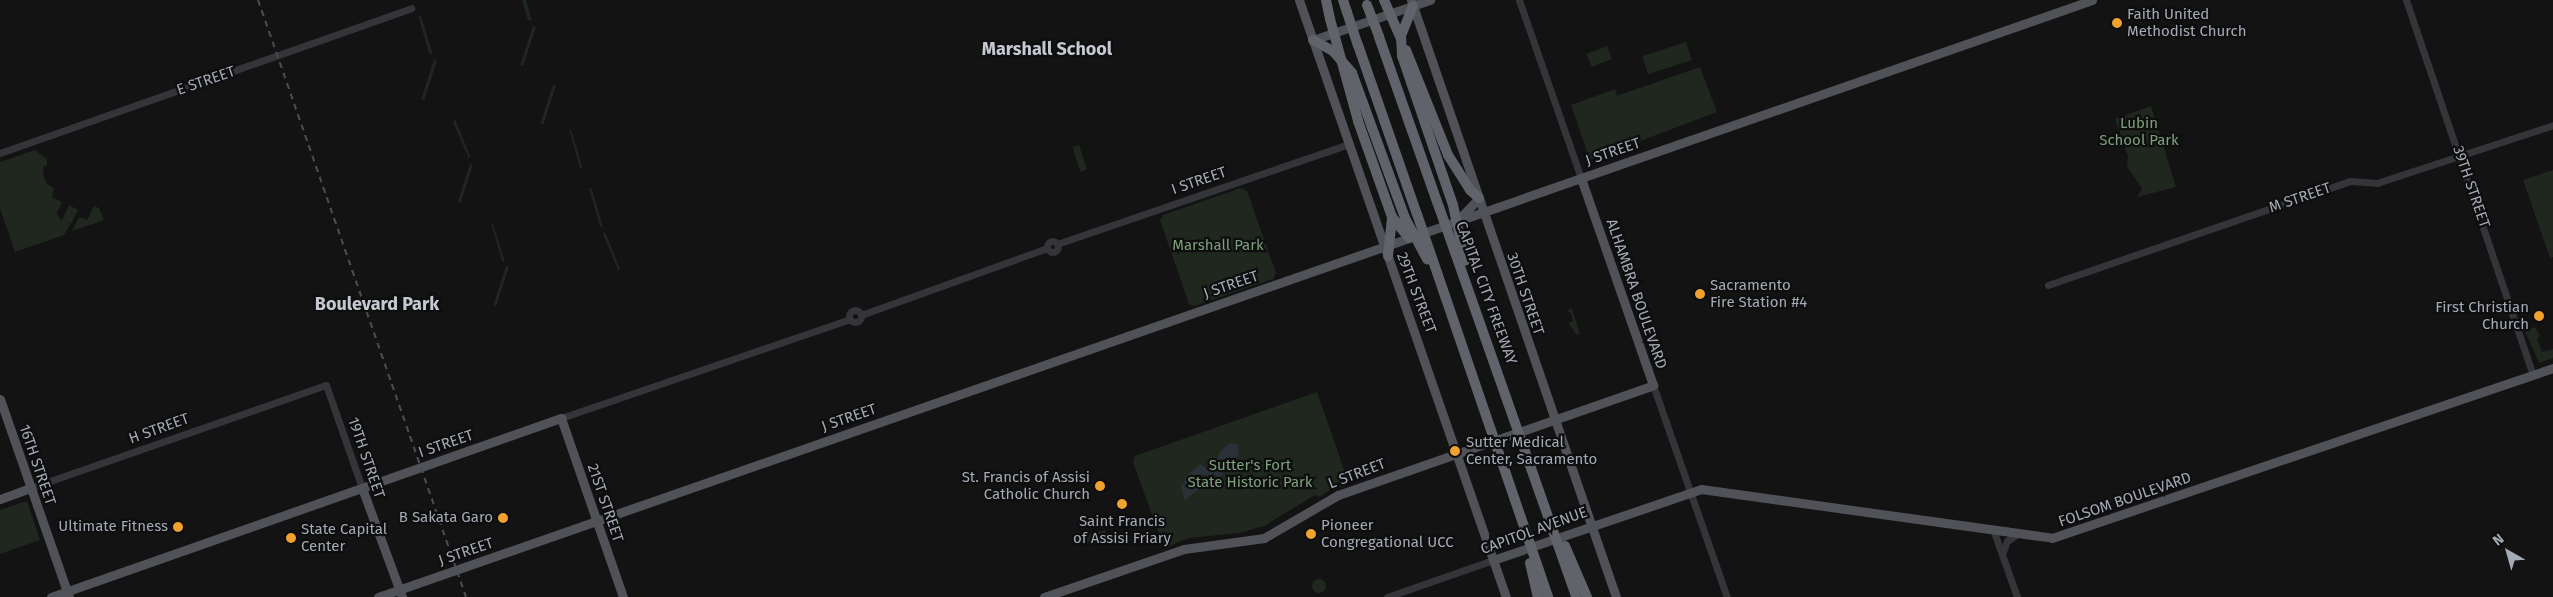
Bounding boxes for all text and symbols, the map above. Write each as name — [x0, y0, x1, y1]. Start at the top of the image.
place label: Faith United Methodist Church — [2127, 5, 2246, 40]
marker: Faith United Methodist Church — [2111, 17, 2123, 29]
district label: Marshall School — [982, 38, 1112, 60]
street label: E STREET — [174, 63, 238, 99]
park label: Lubin School Park — [2099, 114, 2179, 149]
street label: J STREET — [1583, 134, 1643, 170]
street label: 39TH STREET — [2449, 144, 2493, 230]
street label: I STREET — [1169, 163, 1229, 199]
street label: M STREET — [2267, 179, 2333, 217]
street label: ALHAMBRA BOULEVARD — [1602, 217, 1670, 371]
street label: CAPITAL CITY FREEWAY — [1452, 219, 1520, 367]
park label: Marshall Park — [1172, 237, 1264, 255]
street label: 29TH STREET — [1392, 250, 1440, 336]
street label: 30TH STREET — [1503, 251, 1547, 337]
street label: J STREET — [1201, 267, 1261, 303]
place label: Sacramento Fire Station #4 — [1710, 276, 1807, 311]
marker: Sacramento Fire Station #4 — [1694, 288, 1706, 300]
district label: Boulevard Park — [315, 293, 439, 315]
place label: First Christian Church — [2435, 298, 2529, 333]
marker: First Christian Church — [2533, 310, 2545, 322]
street label: J STREET — [819, 400, 879, 436]
street label: H STREET — [126, 410, 192, 448]
street label: 19TH STREET — [344, 415, 388, 501]
street label: 16TH STREET — [15, 422, 59, 508]
street label: I STREET — [416, 426, 476, 462]
place label: Sutter Medical Center, Sacramento — [1466, 433, 1597, 468]
marker: Sutter Medical Center, Sacramento — [1448, 444, 1462, 458]
street label: L STREET — [1326, 455, 1388, 493]
park label: Sutter's Fort State Historic Park — [1187, 456, 1313, 491]
street label: 21ST STREET — [583, 461, 627, 545]
place label: St. Francis of Assisi Catholic Church — [962, 468, 1090, 503]
street label: FOLSOM BOULEVARD — [2056, 469, 2194, 531]
marker: St. Francis of Assisi Catholic Church — [1094, 480, 1106, 492]
marker: Saint Francis of Assisi Friary — [1116, 498, 1128, 510]
street label: CAPITOL AVENUE — [1478, 503, 1590, 559]
place label: B Sakata Garo — [399, 509, 493, 527]
marker: B Sakata Garo — [497, 512, 509, 524]
place label: Saint Francis of Assisi Friary — [1073, 512, 1171, 547]
place label: Pioneer Congregational UCC — [1321, 516, 1454, 551]
place label: Ultimate Fitness — [58, 518, 168, 536]
place label: State Capital Center — [301, 520, 387, 555]
marker: Ultimate Fitness — [172, 521, 184, 533]
north arrow — [2483, 527, 2533, 577]
marker: Pioneer Congregational UCC — [1305, 528, 1317, 540]
text: N — [2490, 530, 2507, 549]
marker: State Capital Center — [285, 532, 297, 544]
street label: J STREET — [436, 534, 496, 570]

